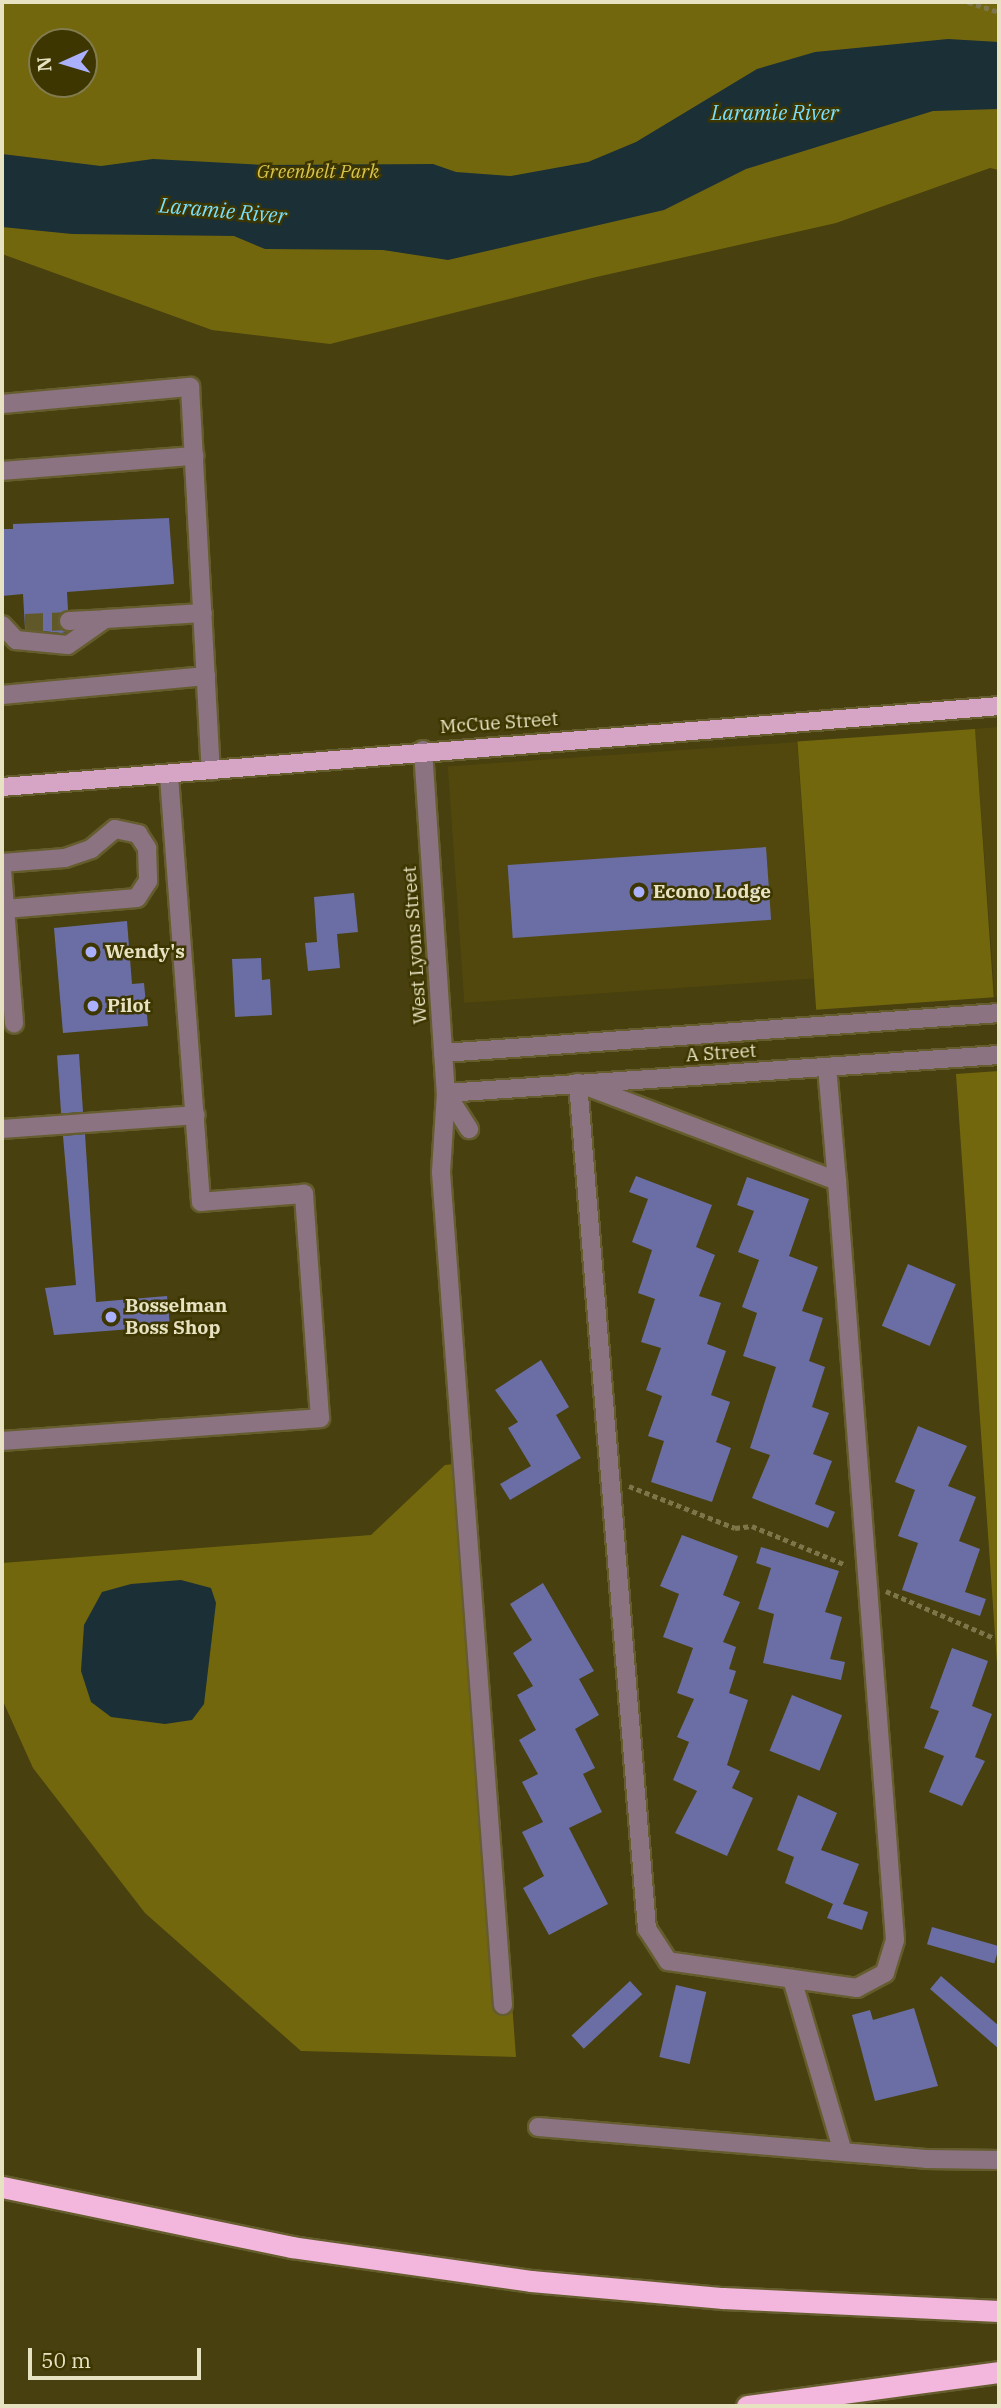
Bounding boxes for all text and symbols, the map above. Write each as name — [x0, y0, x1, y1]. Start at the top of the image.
north arrow — [28, 28, 98, 98]
text: N — [32, 56, 57, 73]
water label: Laramie River — [711, 99, 839, 125]
park label: Greenbelt Park — [257, 161, 379, 183]
water label: Laramie River — [158, 192, 288, 228]
street label: McCue Street — [439, 707, 559, 739]
street label: West Lyons Street — [398, 865, 432, 1025]
place label: Econo Lodge — [653, 881, 771, 903]
marker: Econo Lodge — [631, 884, 647, 900]
place label: Wendy's — [105, 941, 185, 963]
marker: Wendy's — [83, 944, 99, 960]
place label: Pilot — [107, 995, 151, 1017]
marker: Pilot — [85, 998, 101, 1014]
street label: A Street — [685, 1039, 757, 1067]
place label: Bosselman Boss Shop — [125, 1295, 227, 1339]
marker: Bosselman Boss Shop — [103, 1309, 119, 1325]
scale bar — [32, 2334, 205, 2378]
text: 50 m — [41, 2346, 91, 2374]

